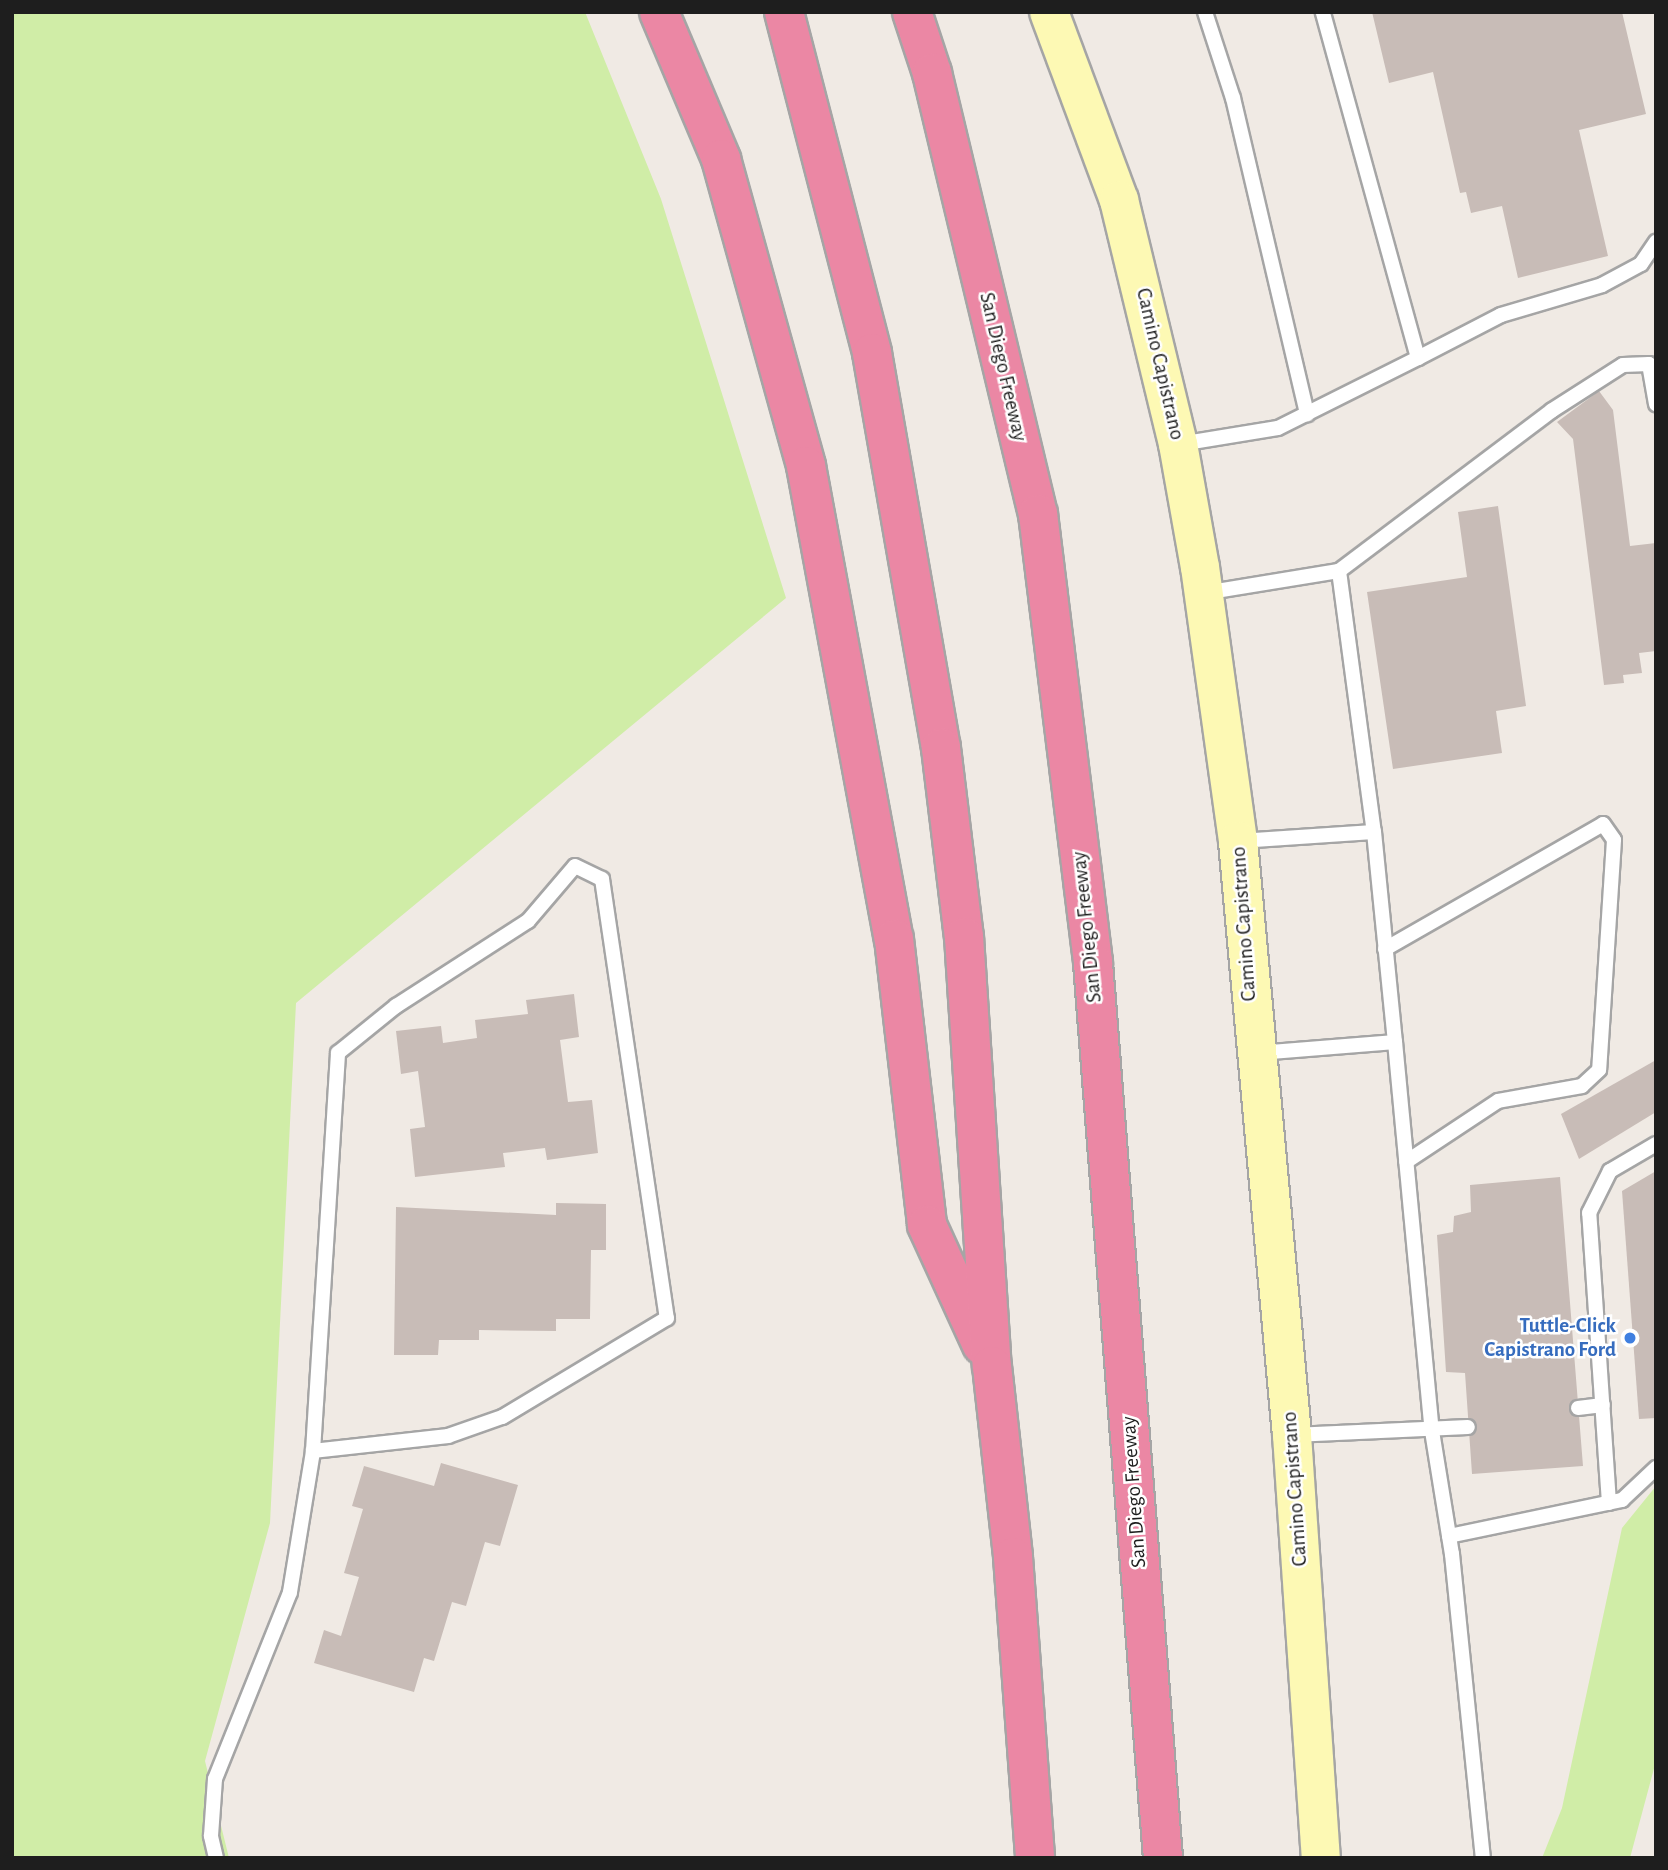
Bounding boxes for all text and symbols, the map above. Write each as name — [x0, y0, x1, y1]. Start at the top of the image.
street label: Camino Capistrano — [1130, 286, 1190, 442]
street label: San Diego Freeway — [974, 290, 1032, 444]
street label: Camino Capistrano — [1226, 846, 1262, 1002]
street label: San Diego Freeway — [1067, 850, 1107, 1004]
place label: Tuttle-Click Capistrano Ford — [1484, 1313, 1616, 1363]
marker: Tuttle-Click Capistrano Ford — [1622, 1330, 1638, 1346]
street label: Camino Capistrano — [1277, 1411, 1313, 1567]
street label: San Diego Freeway — [1116, 1415, 1152, 1569]

